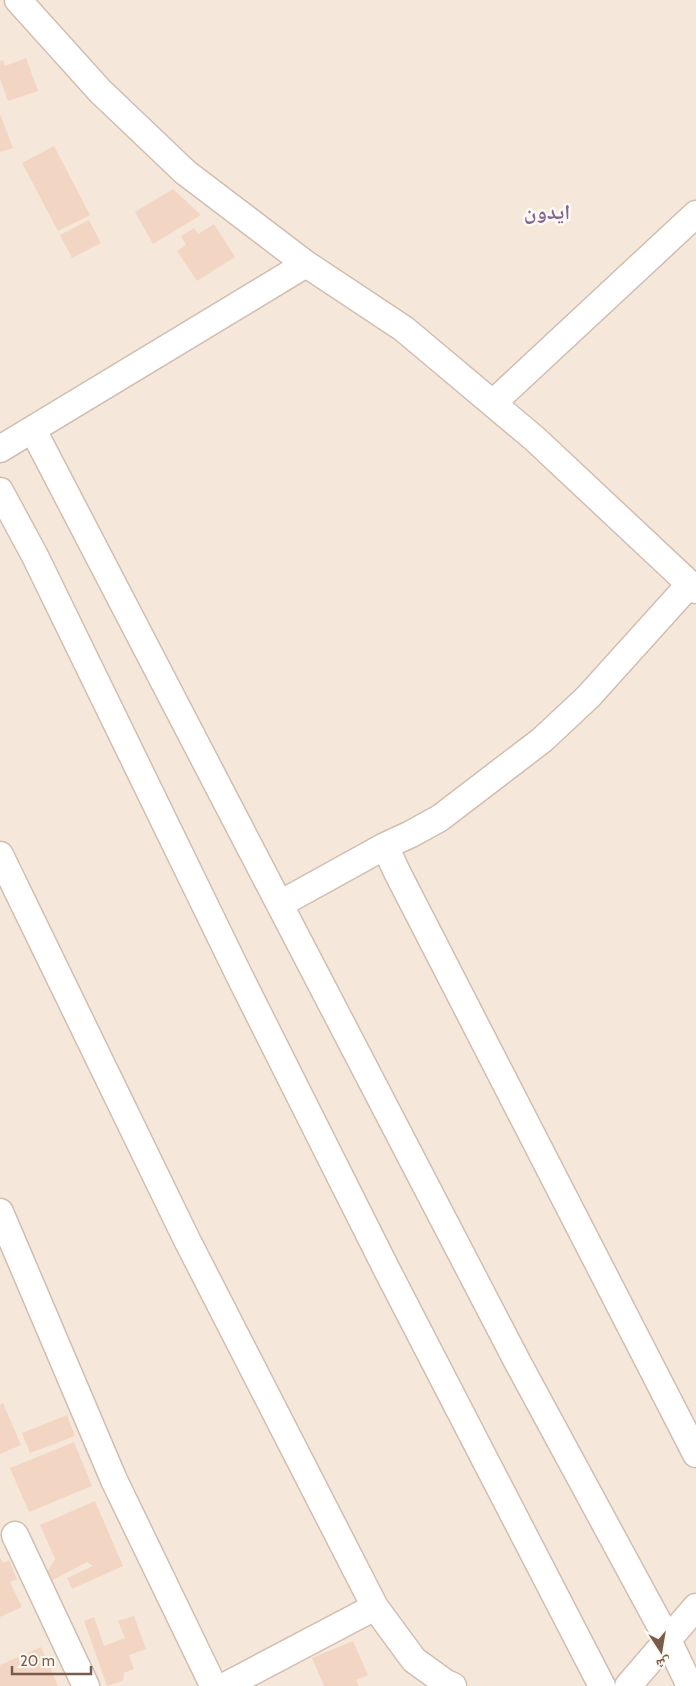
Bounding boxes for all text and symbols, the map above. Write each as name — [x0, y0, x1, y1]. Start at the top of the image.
district label: ايدون — [524, 199, 570, 224]
north arrow — [636, 1626, 686, 1676]
scale bar — [12, 1644, 91, 1676]
text: 20 m — [20, 1652, 55, 1670]
text: ش — [654, 1653, 673, 1674]

